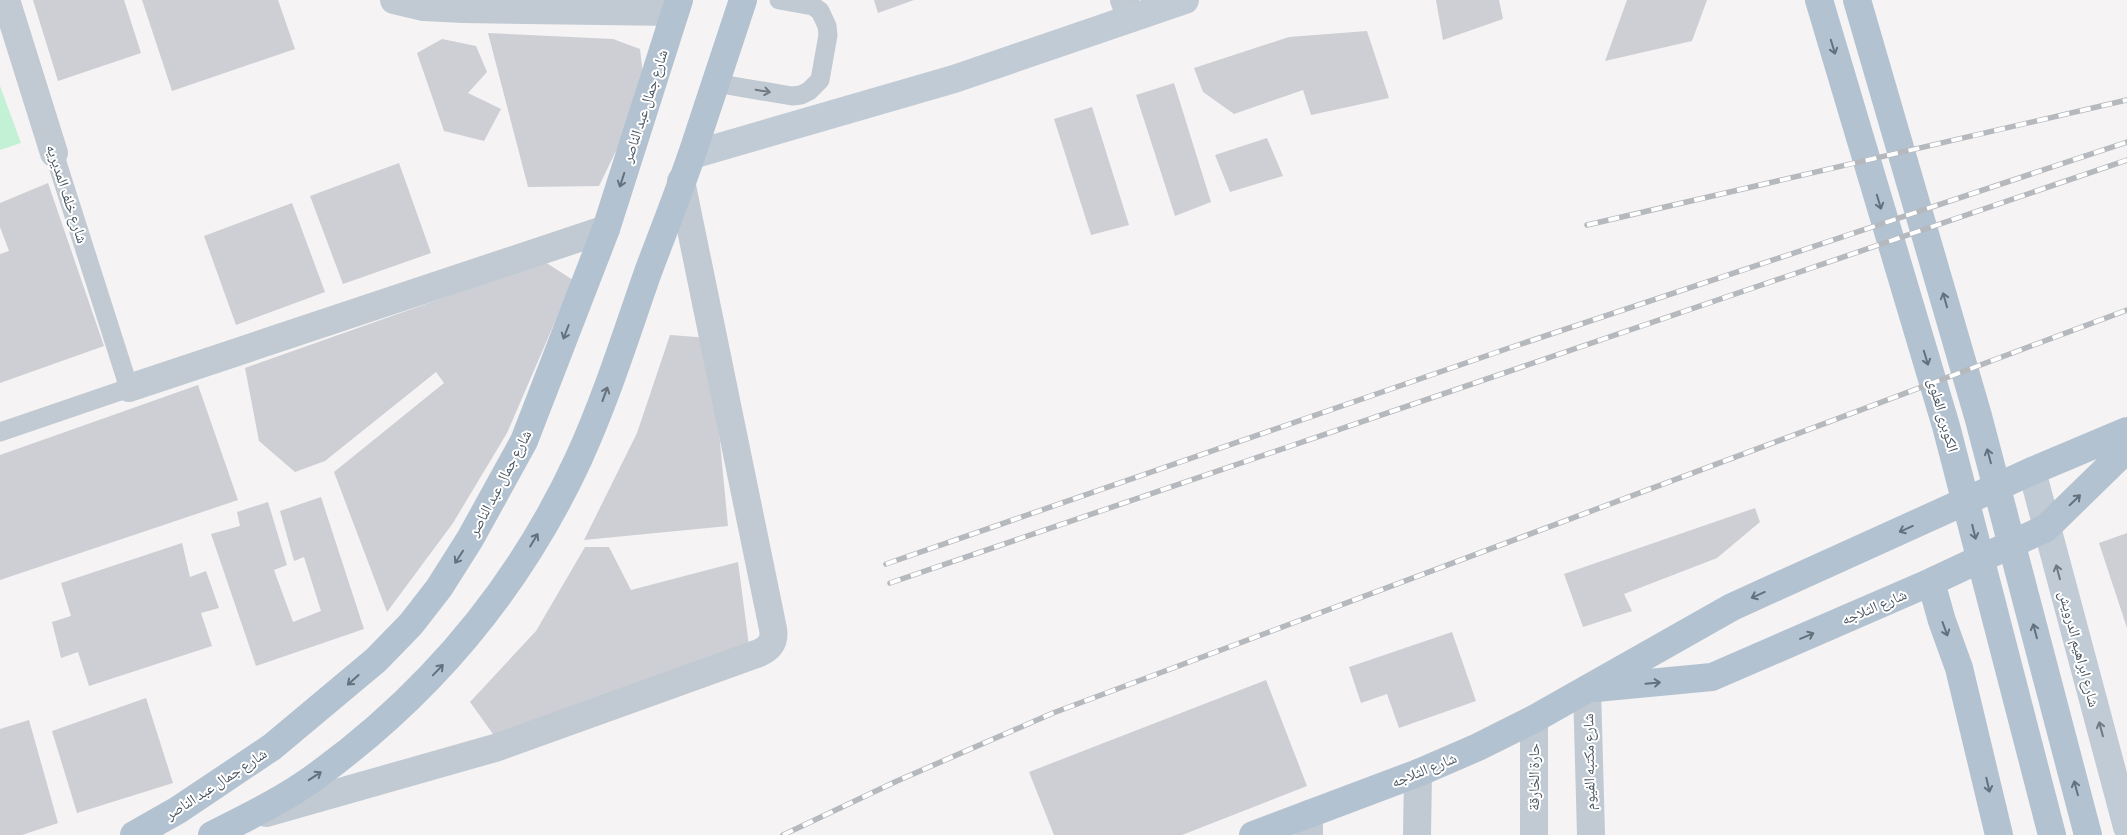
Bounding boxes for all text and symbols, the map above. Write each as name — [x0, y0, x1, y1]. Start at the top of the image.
one-way arrow — [1828, 38, 1838, 54]
street label: شارع جمال عبد الناصر — [617, 47, 673, 166]
one-way arrow — [755, 86, 771, 96]
street label: شارع خلف المديريه — [42, 142, 92, 246]
one-way arrow — [616, 171, 626, 187]
one-way arrow — [1875, 194, 1885, 210]
one-way arrow — [1939, 293, 1949, 309]
one-way arrow — [561, 324, 570, 339]
one-way arrow — [1922, 350, 1932, 366]
street label: الكوبرى العلوى — [1923, 376, 1963, 454]
one-way arrow — [601, 387, 610, 402]
street label: شارع جمال عبد الناصر — [463, 426, 536, 540]
one-way arrow — [1984, 449, 1993, 465]
one-way arrow — [2069, 494, 2081, 506]
one-way arrow — [1970, 523, 1979, 539]
one-way arrow — [1899, 525, 1914, 534]
one-way arrow — [530, 533, 540, 547]
one-way arrow — [453, 550, 463, 564]
one-way arrow — [2053, 565, 2062, 581]
street label: شارع الثلاجه — [1838, 584, 1910, 630]
street label: شارع ابراهيم الدرويش — [2054, 589, 2104, 709]
one-way arrow — [1751, 590, 1766, 600]
one-way arrow — [1941, 620, 1950, 636]
one-way arrow — [2030, 623, 2039, 639]
one-way arrow — [1799, 630, 1814, 640]
one-way arrow — [432, 664, 444, 676]
one-way arrow — [346, 674, 359, 685]
one-way arrow — [1645, 678, 1661, 687]
street label: شارع مكتبه الفيوم — [1578, 713, 1600, 811]
one-way arrow — [2095, 722, 2105, 738]
street label: حارة الخارقة — [1524, 743, 1543, 811]
street label: شارع جمال عبد الناصر — [160, 744, 271, 825]
street label: شارع الثلاجه — [1388, 748, 1460, 792]
one-way arrow — [308, 771, 322, 781]
one-way arrow — [1984, 777, 1993, 793]
one-way arrow — [2071, 780, 2080, 796]

